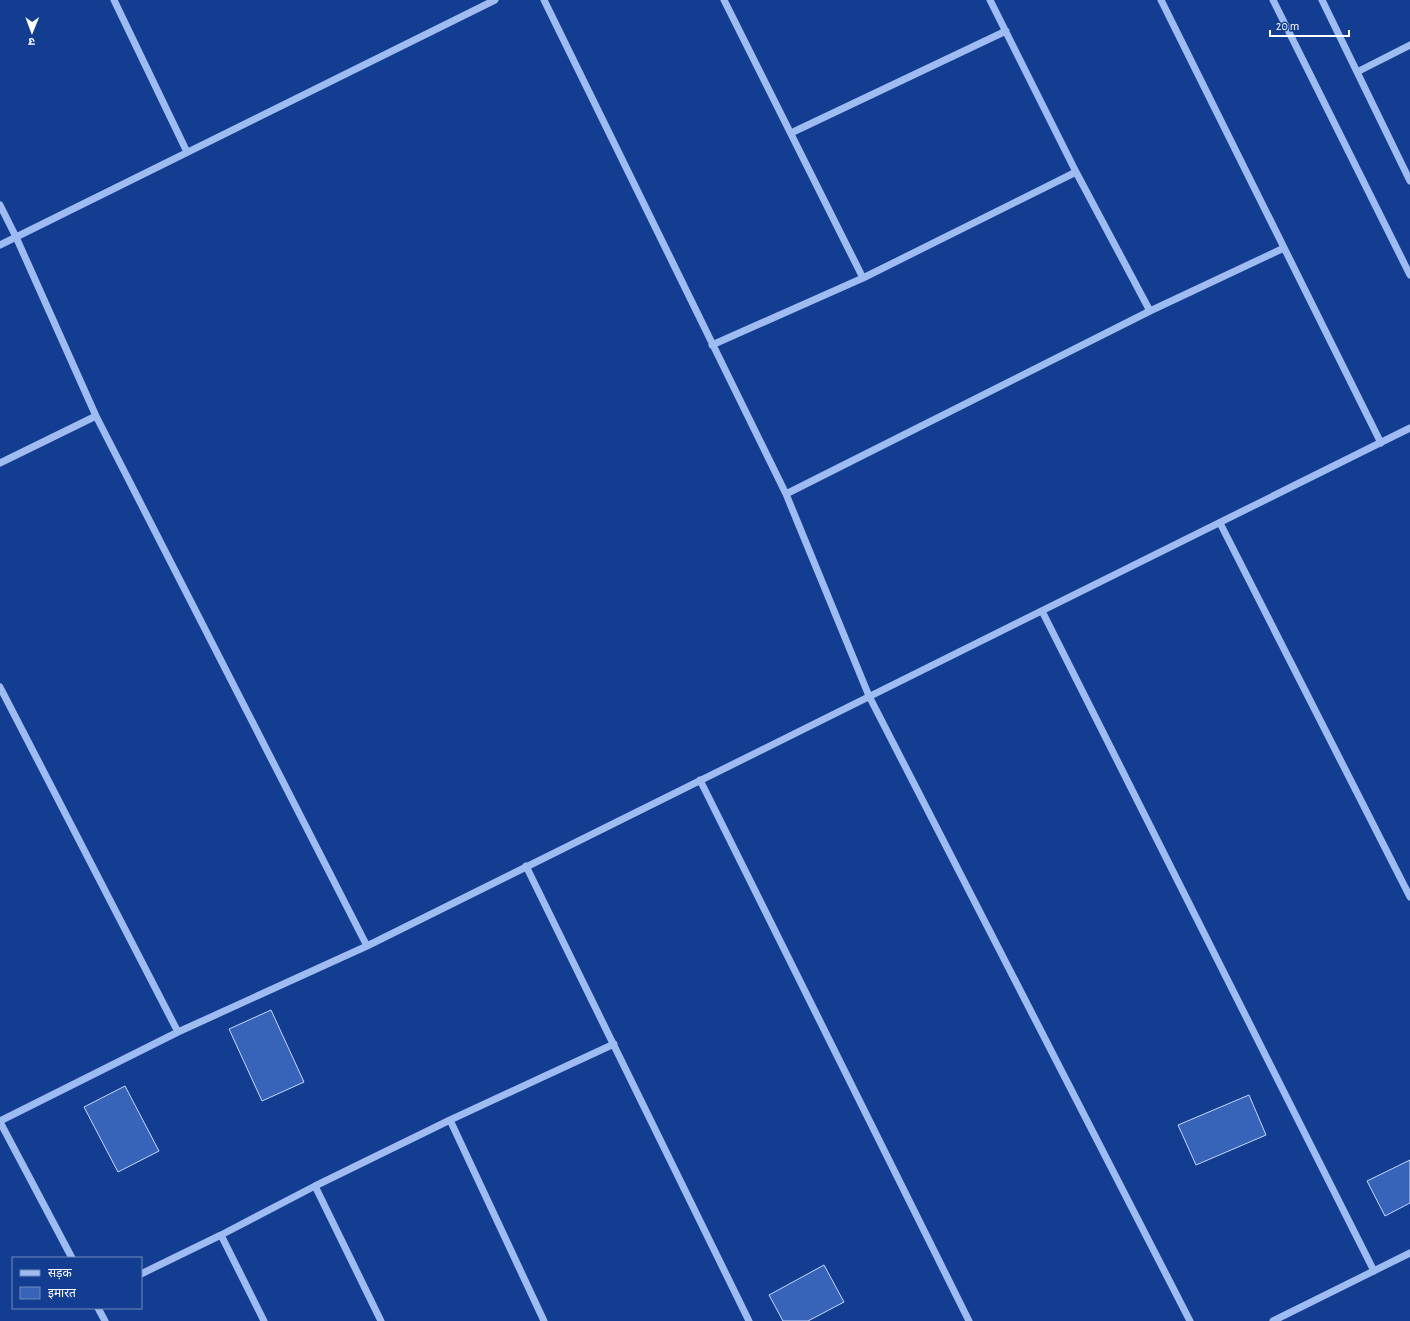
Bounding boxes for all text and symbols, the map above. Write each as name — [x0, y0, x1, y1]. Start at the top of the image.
north arrow — [12, 12, 52, 52]
scale bar — [1270, 12, 1349, 38]
text: 20 m — [1276, 20, 1299, 32]
text: उ — [28, 36, 35, 47]
legend — [12, 1257, 142, 1309]
text: सड़क — [48, 1267, 73, 1280]
text: इमारत — [48, 1287, 77, 1300]

